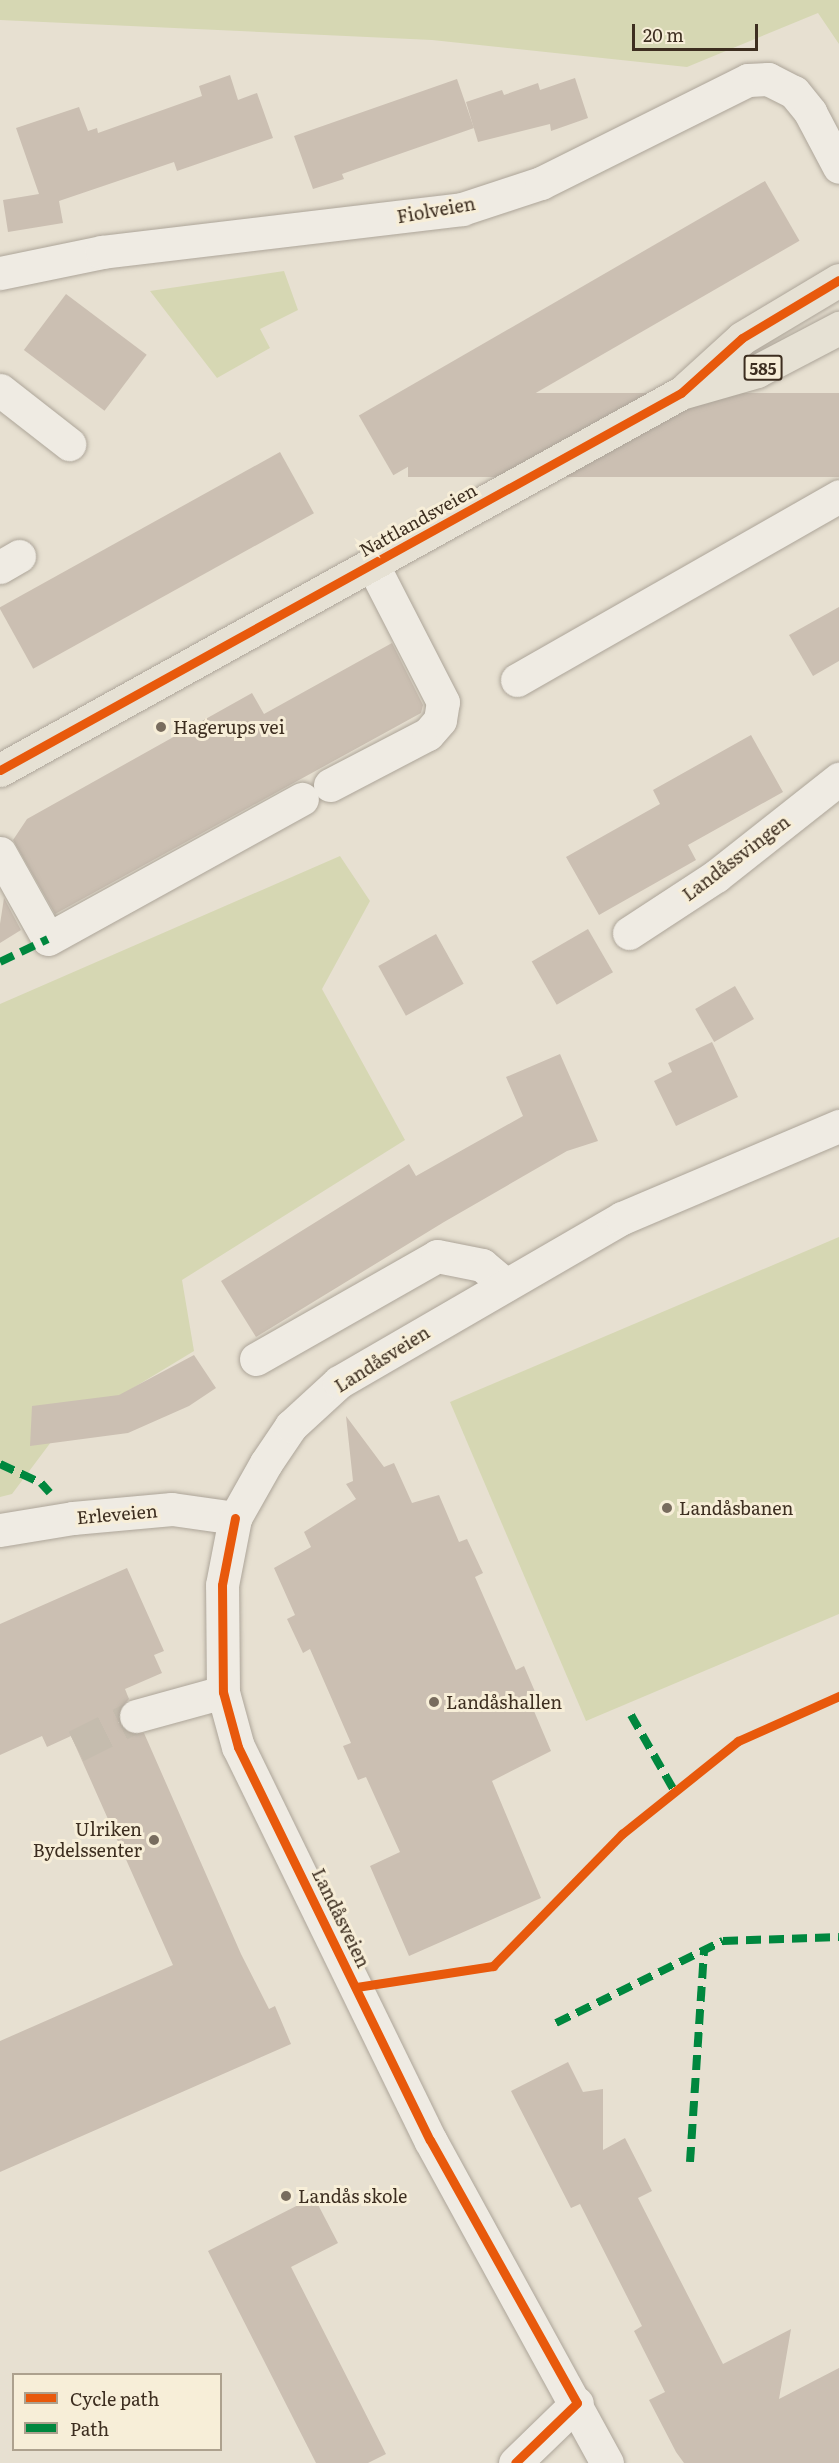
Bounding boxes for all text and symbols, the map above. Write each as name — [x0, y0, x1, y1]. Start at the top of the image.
scale bar — [635, 12, 761, 50]
text: 20 m — [643, 21, 684, 48]
street label: Fiolveien — [395, 192, 477, 228]
road number: 585 — [744, 355, 783, 381]
street label: Nattlandsveien — [356, 479, 480, 561]
place label: Hagerups vei — [173, 716, 285, 738]
marker: Hagerups vei — [154, 720, 168, 734]
street label: Landåssvingen — [678, 811, 794, 905]
street label: Landåsveien — [331, 1321, 433, 1397]
place label: Landåsbanen — [679, 1497, 793, 1519]
street label: Erleveien — [76, 1500, 158, 1528]
marker: Landåsbanen — [660, 1501, 674, 1515]
place label: Landåshallen — [446, 1691, 562, 1713]
marker: Landåshallen — [427, 1695, 441, 1709]
place label: Ulriken Bydelssenter — [33, 1819, 142, 1862]
marker: Ulriken Bydelssenter — [147, 1833, 161, 1847]
street label: Landåsveien — [308, 1865, 374, 1971]
place label: Landås skole — [298, 2185, 407, 2207]
marker: Landås skole — [279, 2189, 293, 2203]
legend — [12, 2373, 222, 2451]
text: Cycle path — [70, 2385, 159, 2412]
text: Path — [70, 2415, 109, 2442]

